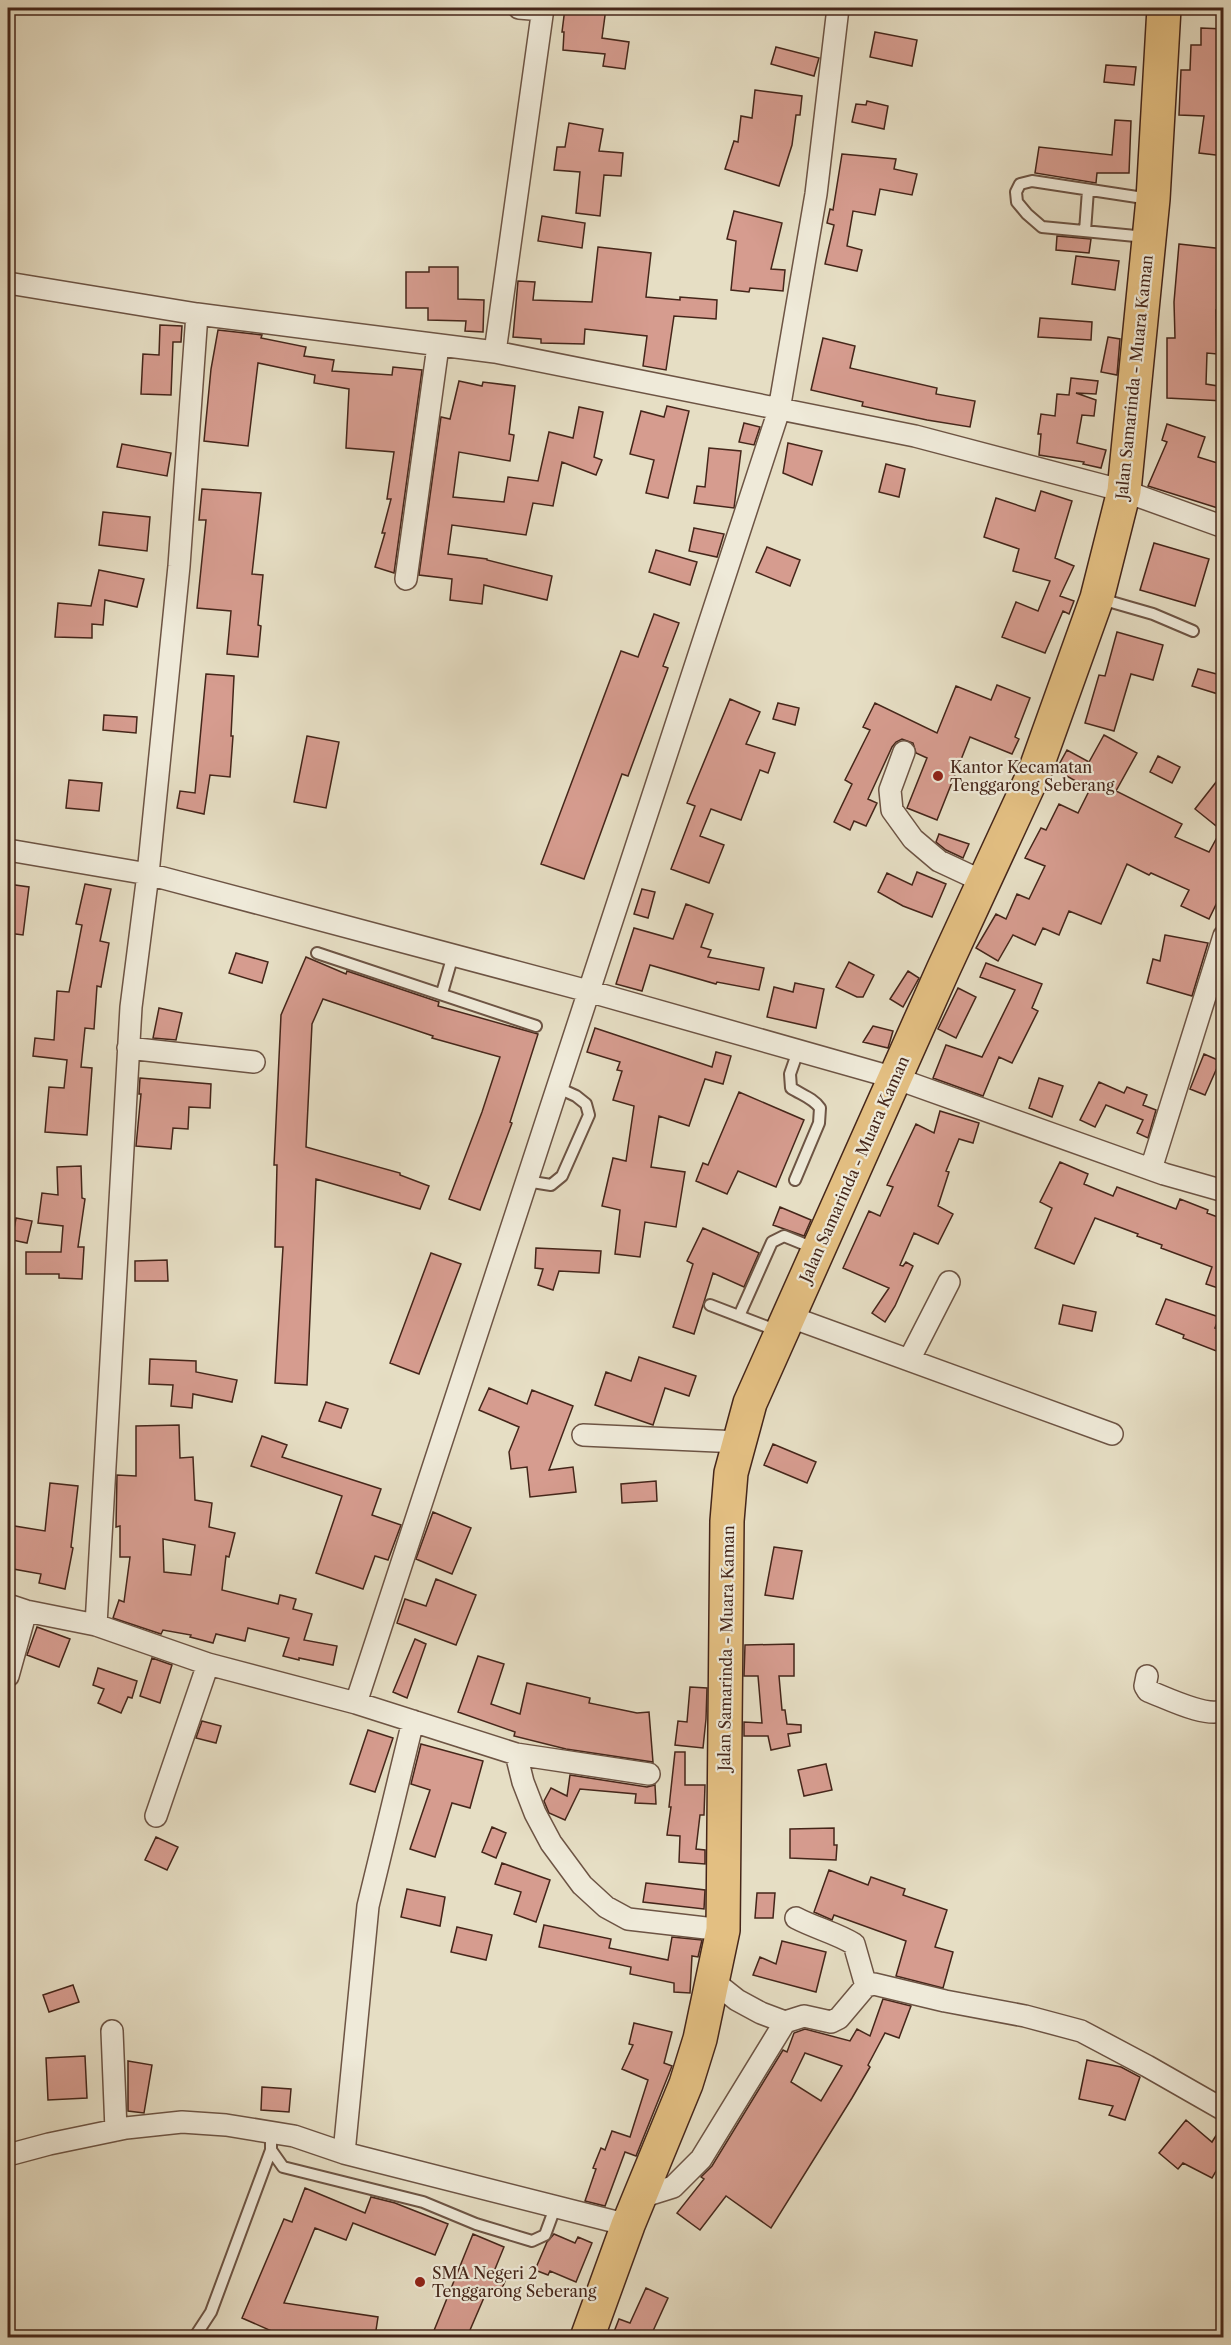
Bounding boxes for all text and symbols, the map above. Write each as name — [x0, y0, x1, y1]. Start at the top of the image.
street label: Jalan Samarinda - Muara Kaman — [1111, 254, 1157, 503]
place label: Kantor Kecamatan Tenggarong Seberang — [950, 757, 1115, 795]
marker: Kantor Kecamatan Tenggarong Seberang — [931, 769, 945, 783]
street label: Jalan Samarinda - Muara Kaman — [794, 1053, 913, 1288]
street label: Jalan Samarinda - Muara Kaman — [714, 1525, 738, 1774]
place label: SMA Negeri 2 Tenggarong Seberang — [432, 2263, 597, 2301]
marker: SMA Negeri 2 Tenggarong Seberang — [413, 2275, 427, 2289]

